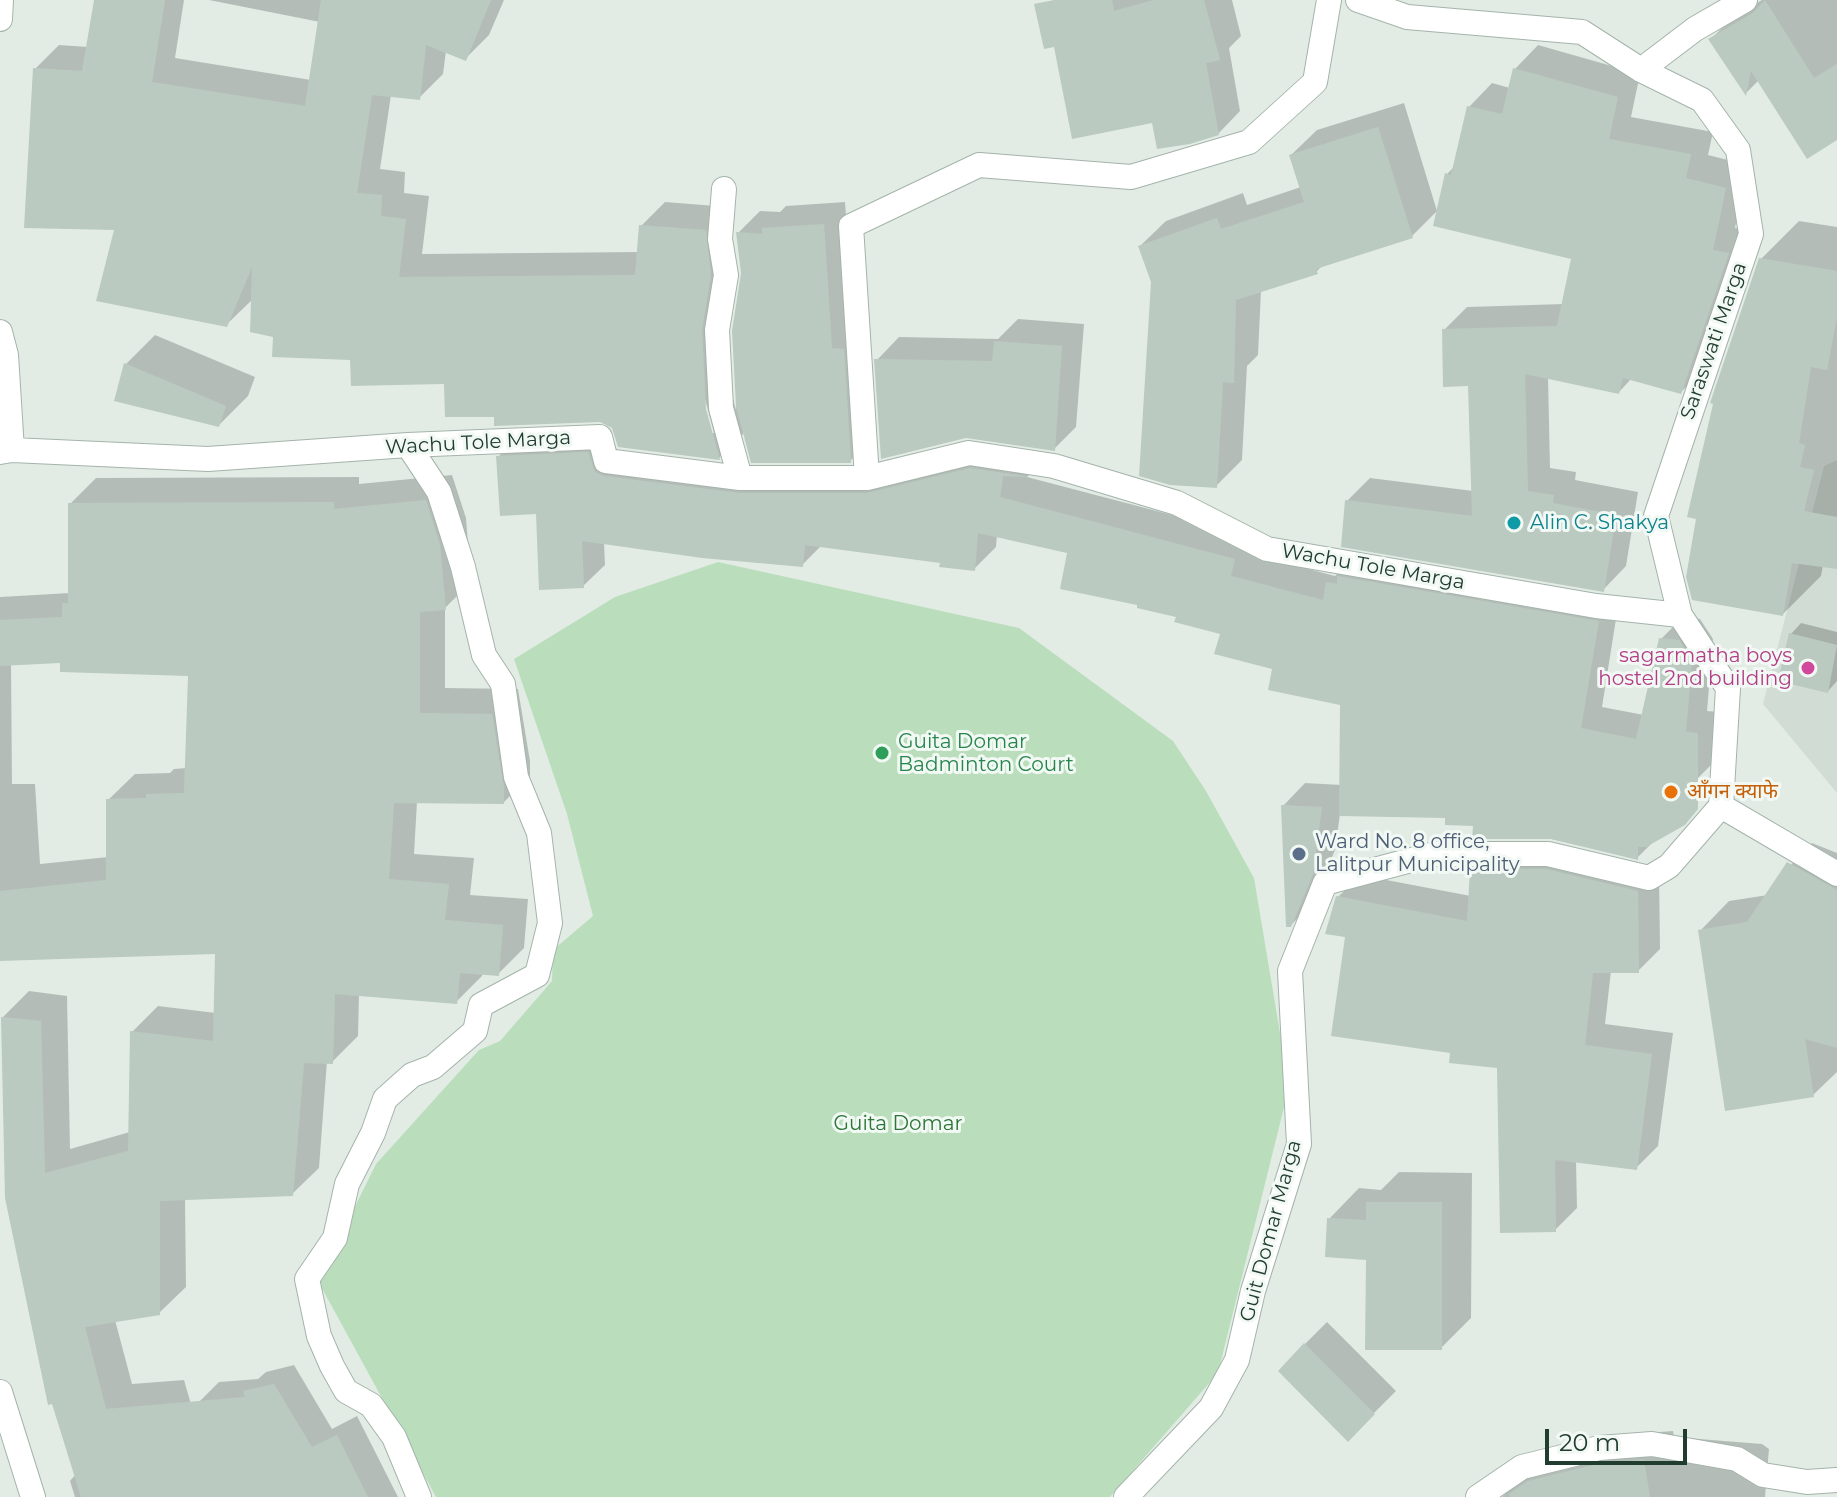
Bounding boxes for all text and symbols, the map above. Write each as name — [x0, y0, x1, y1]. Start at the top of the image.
street label: Saraswati Marga — [1676, 259, 1752, 423]
street label: Wachu Tole Marga — [384, 426, 572, 460]
place label: Alin C. Shakya — [1530, 511, 1669, 535]
marker: Alin C. Shakya — [1505, 514, 1523, 532]
street label: Wachu Tole Marga — [1279, 539, 1467, 595]
place label: sagarmatha boys hostel 2nd building — [1598, 644, 1792, 691]
marker: sagarmatha boys hostel 2nd building — [1799, 659, 1817, 677]
place label: Guita Domar Badminton Court — [898, 730, 1074, 777]
marker: Guita Domar Badminton Court — [873, 744, 891, 762]
place label: आँगन क्याफे — [1687, 780, 1778, 804]
marker: आँगन क्याफे — [1662, 783, 1680, 801]
place label: Ward No. 8 office, Lalitpur Municipality — [1315, 830, 1520, 877]
marker: Ward No. 8 office, Lalitpur Municipality — [1290, 845, 1308, 863]
park label: Guita Domar — [834, 1112, 962, 1136]
street label: Guit Domar Marga — [1235, 1138, 1307, 1324]
scale bar — [1549, 1413, 1691, 1463]
text: 20 m — [1559, 1428, 1620, 1457]

